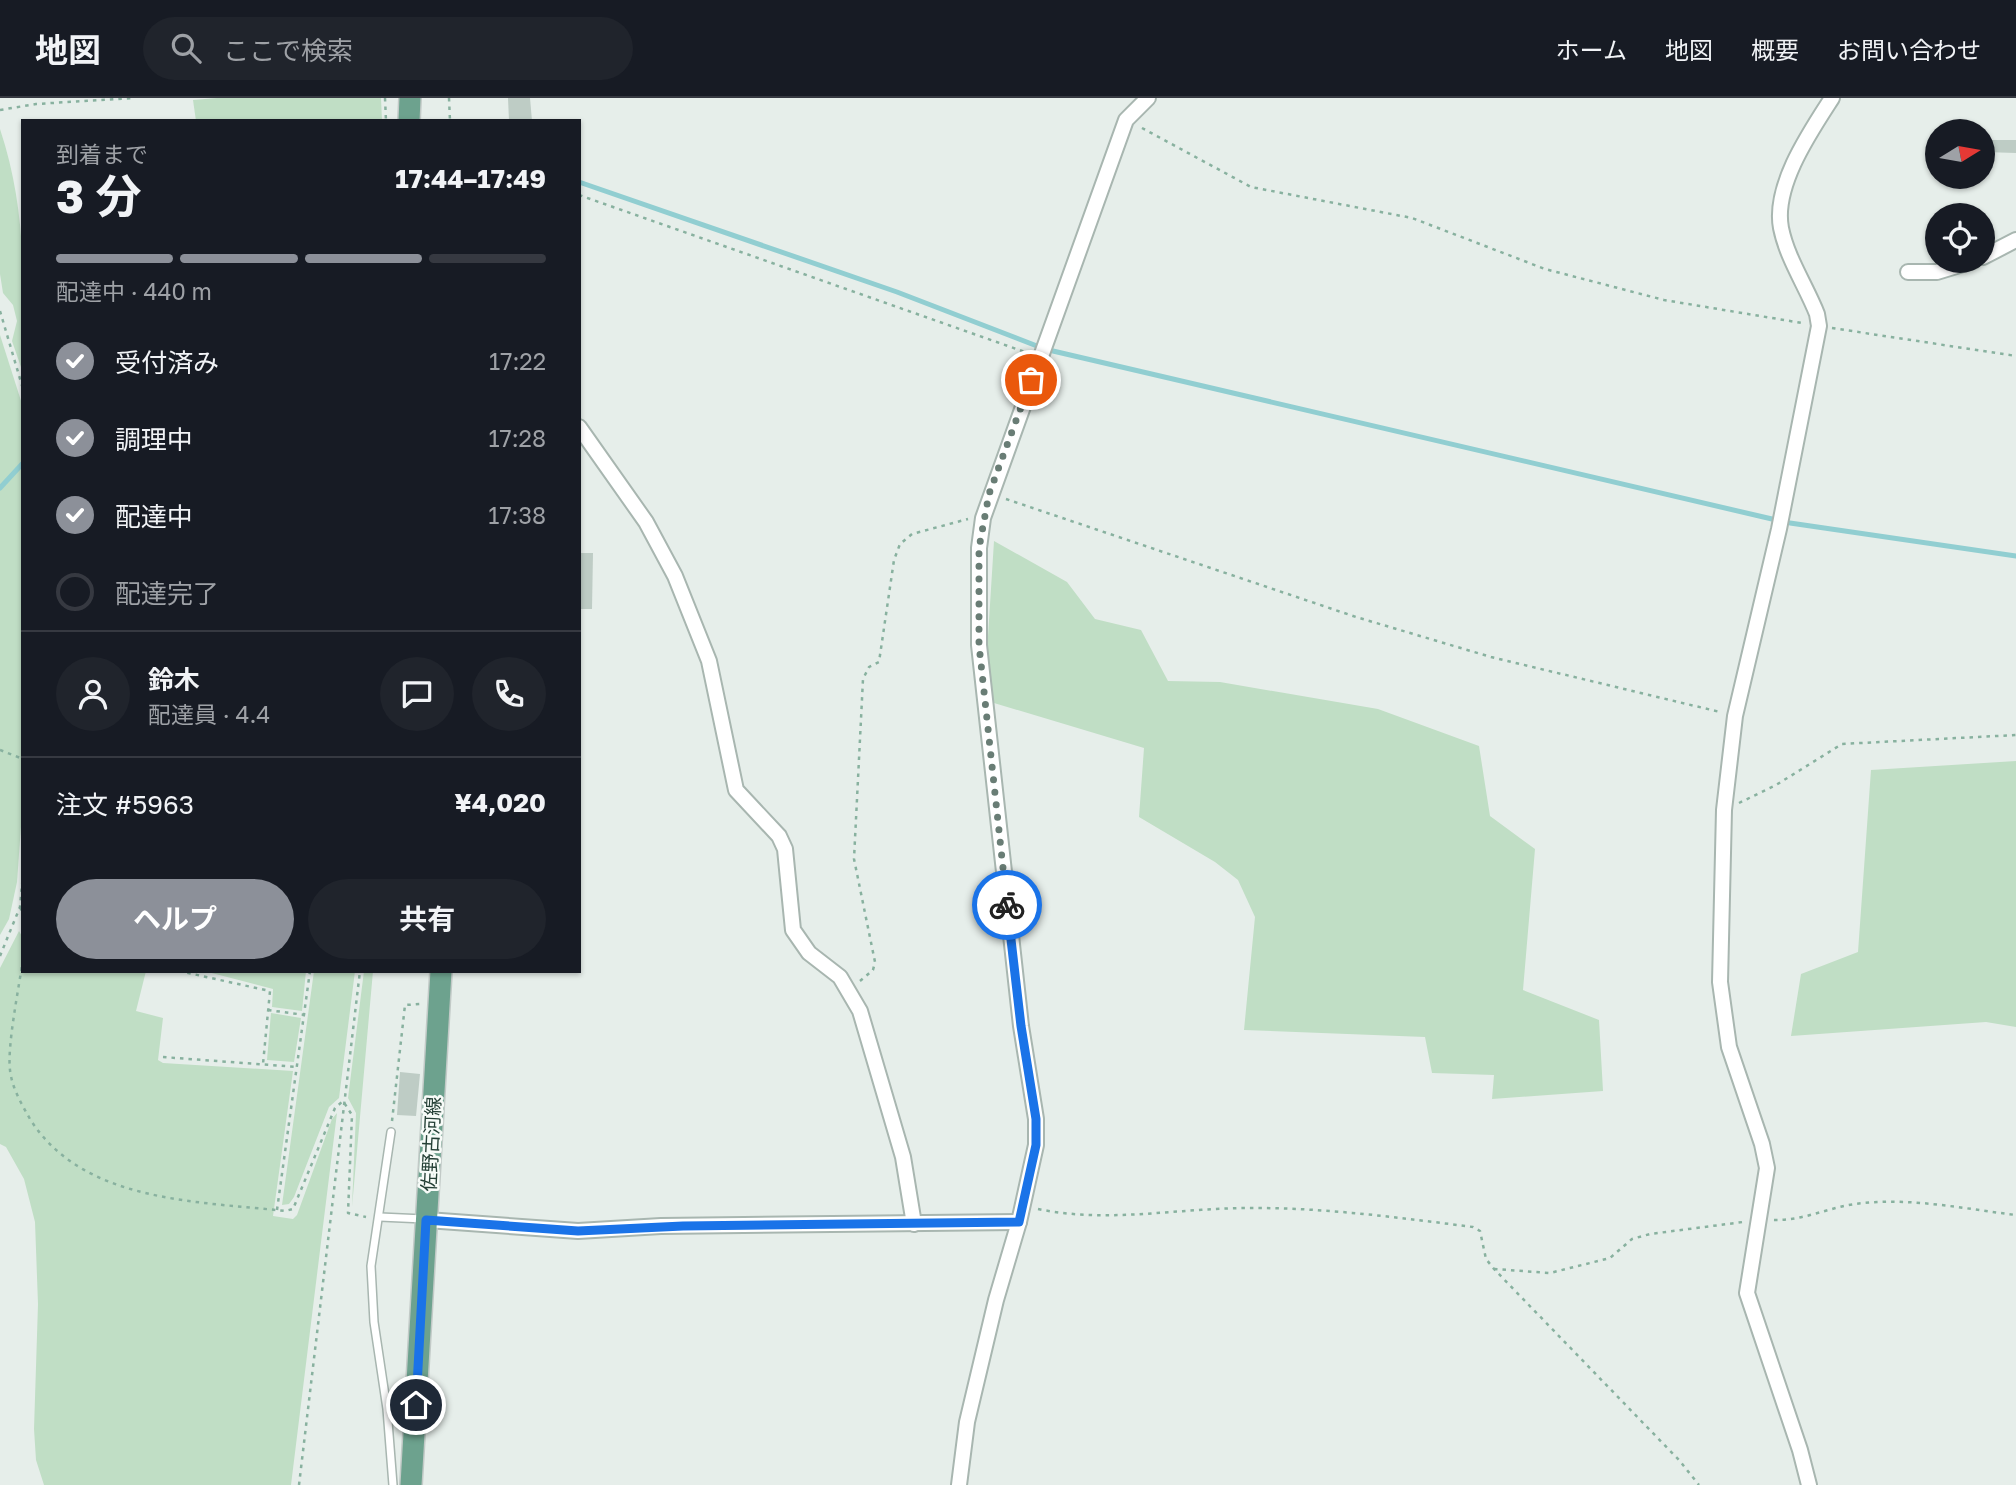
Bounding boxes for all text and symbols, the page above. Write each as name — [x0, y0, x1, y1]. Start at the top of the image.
search box — [143, 17, 633, 80]
icon: search — [167, 29, 205, 67]
text: 地図 — [35, 30, 101, 69]
text: ここで検索 — [223, 35, 353, 66]
text: ホーム — [1556, 35, 1627, 64]
text: 地図 — [1665, 35, 1713, 64]
text: 概要 — [1751, 35, 1799, 64]
text: お問い合わせ — [1837, 35, 1981, 64]
north arrow — [1925, 119, 1995, 189]
map controls — [1925, 119, 1995, 273]
text: 到着まで — [56, 140, 148, 168]
text: 17:44–17:49 — [395, 163, 546, 194]
text: 3 分 — [56, 168, 142, 223]
button: locate — [1925, 203, 1995, 273]
text: 配達中 · 440 m — [56, 277, 212, 305]
icon: check — [56, 342, 94, 380]
text: 受付済み — [115, 347, 219, 378]
text: 17:22 — [489, 347, 546, 375]
pin — [1001, 350, 1061, 410]
icon: bag — [1012, 361, 1050, 399]
icon: check — [56, 419, 94, 457]
text: 調理中 — [115, 424, 193, 455]
text: 17:28 — [488, 424, 546, 452]
icon: check — [56, 496, 94, 534]
text: 配達中 — [115, 501, 193, 532]
text: 17:38 — [488, 501, 546, 529]
text: 配達完了 — [115, 578, 219, 609]
button: person — [56, 657, 130, 731]
button: chat — [380, 657, 454, 731]
button: phone — [472, 657, 546, 731]
text: 鈴木 — [148, 664, 200, 695]
text: 配達員 · 4.4 — [148, 700, 270, 728]
text: ¥4,020 — [455, 787, 546, 818]
text: 注文 #5963 — [56, 789, 194, 820]
courier — [972, 870, 1042, 940]
button: ヘルプ — [56, 879, 294, 959]
button: 共有 — [308, 879, 546, 959]
icon: bike — [988, 886, 1026, 924]
street label: 佐野古河線 — [417, 1096, 444, 1192]
pin — [386, 1375, 446, 1435]
icon: home — [397, 1386, 435, 1424]

